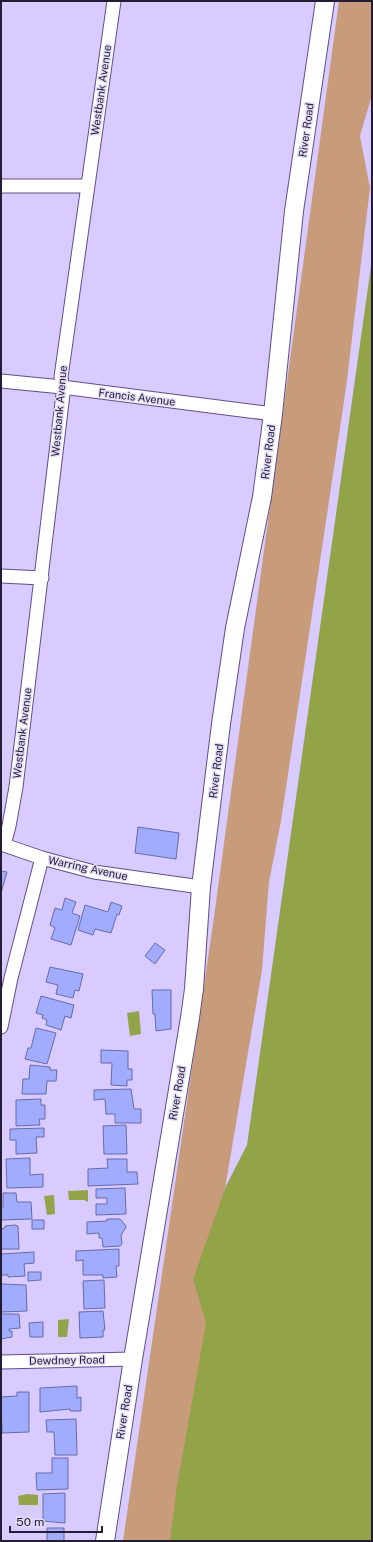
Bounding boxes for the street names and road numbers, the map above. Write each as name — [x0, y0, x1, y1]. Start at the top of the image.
street label: Westbank Avenue — [89, 44, 113, 136]
street label: River Road — [296, 102, 316, 158]
street label: Westbank Avenue — [49, 365, 69, 457]
street label: Francis Avenue — [98, 386, 176, 408]
street label: River Road — [259, 424, 277, 480]
street label: Westbank Avenue — [10, 687, 34, 779]
street label: River Road — [207, 743, 225, 799]
street label: Warring Avenue — [47, 854, 129, 882]
street label: River Road — [166, 1065, 188, 1121]
street label: Dewdney Road — [29, 1353, 105, 1367]
street label: River Road — [114, 1384, 134, 1440]

